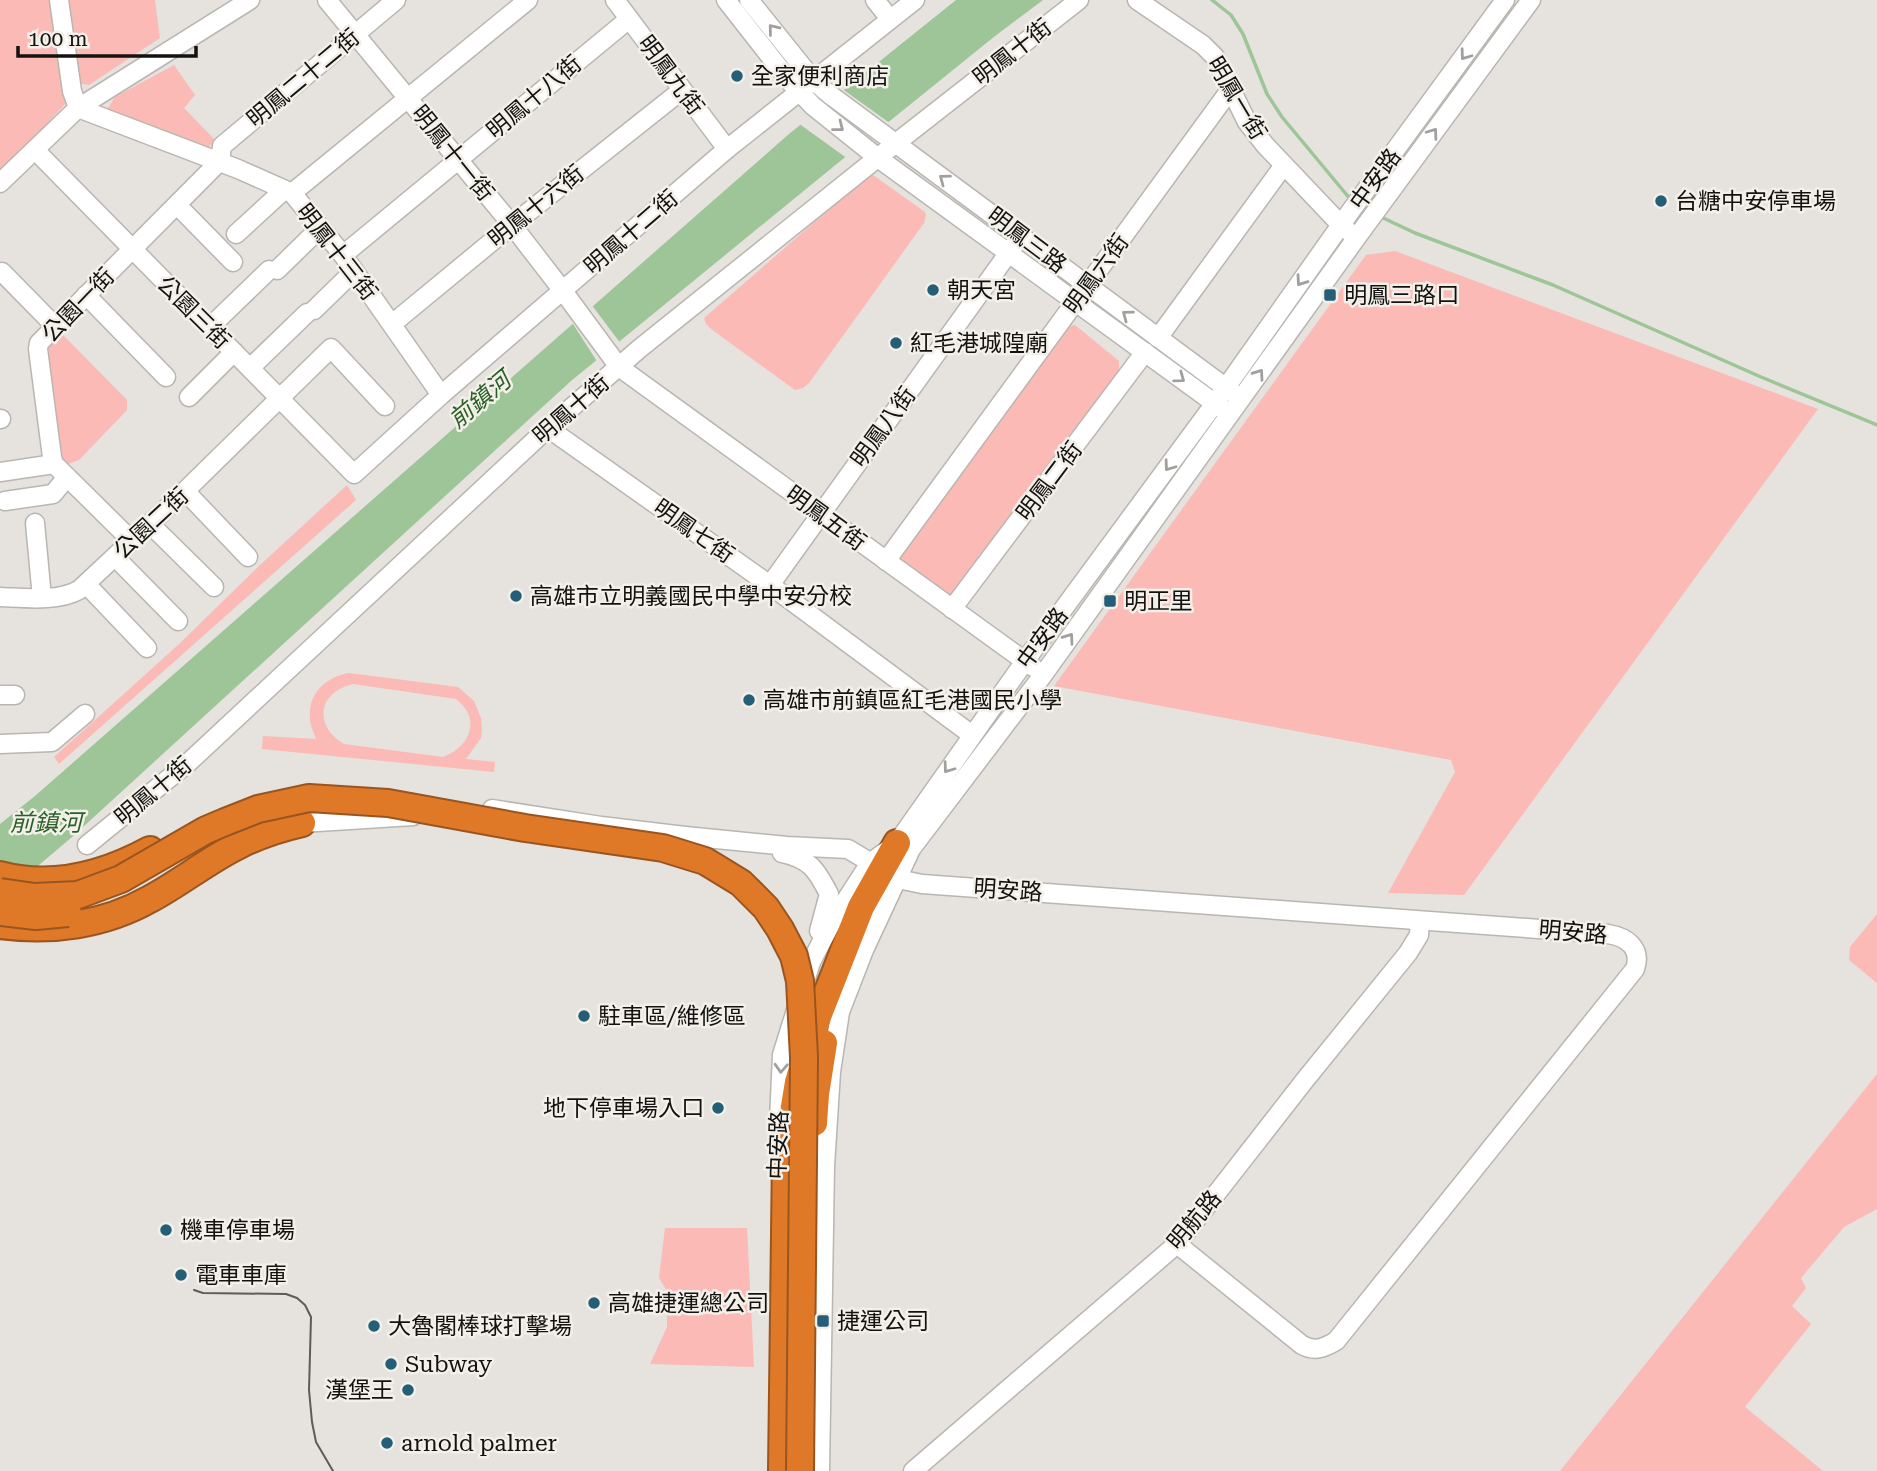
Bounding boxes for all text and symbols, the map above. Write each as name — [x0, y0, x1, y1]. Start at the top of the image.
street label: 明鳳十街 — [968, 13, 1057, 91]
scale bar — [18, 14, 196, 58]
street label: 明鳳二十二街 — [242, 24, 365, 133]
one-way arrow — [768, 25, 781, 37]
text: 100 m — [28, 27, 88, 51]
street label: 明鳳九街 — [632, 30, 709, 120]
one-way arrow — [1460, 47, 1473, 60]
street label: 明鳳十八街 — [482, 50, 587, 145]
street label: 明鳳一街 — [1201, 52, 1272, 145]
place label: 全家便利商店 — [751, 63, 889, 90]
marker: 全家便利商店 — [729, 68, 745, 84]
street label: 明鳳十一街 — [406, 100, 499, 206]
one-way arrow — [831, 119, 844, 131]
one-way arrow — [1425, 128, 1437, 141]
street label: 中安路 — [1344, 143, 1407, 215]
street label: 明鳳十六街 — [483, 160, 589, 253]
one-way arrow — [940, 175, 952, 187]
street label: 明鳳十二街 — [579, 184, 684, 280]
place label: 台糖中安停車場 — [1675, 188, 1836, 215]
marker: 台糖中安停車場 — [1653, 193, 1669, 209]
street label: 明鳳十三街 — [291, 199, 383, 306]
street label: 明鳳三路 — [982, 202, 1072, 279]
street label: 明鳳六街 — [1058, 229, 1134, 319]
street label: 公園一街 — [37, 263, 120, 348]
street label: 公園三街 — [152, 270, 236, 354]
one-way arrow — [1297, 273, 1309, 286]
place label: 朝天宮 — [947, 277, 1016, 304]
marker: 朝天宮 — [925, 282, 941, 298]
place label: 明鳳三路口 — [1344, 282, 1459, 309]
marker: 明鳳三路口 — [1322, 287, 1338, 303]
one-way arrow — [1122, 311, 1135, 323]
place label: 紅毛港城隍廟 — [910, 330, 1048, 357]
marker: 紅毛港城隍廟 — [888, 335, 904, 351]
water label: 前鎮河 — [443, 364, 520, 434]
street label: 明鳳十街 — [528, 369, 615, 450]
one-way arrow — [1251, 369, 1263, 382]
one-way arrow — [1172, 370, 1185, 382]
street label: 明鳳八街 — [845, 382, 921, 472]
street label: 明鳳二街 — [1011, 436, 1088, 526]
one-way arrow — [1165, 458, 1177, 471]
street label: 明鳳五街 — [781, 480, 871, 556]
street label: 公園二街 — [108, 482, 194, 565]
street label: 明鳳七街 — [648, 494, 739, 569]
place label: 高雄市立明義國民中學中安分校 — [530, 583, 852, 610]
marker: 高雄市立明義國民中學中安分校 — [508, 588, 524, 604]
place label: 明正里 — [1124, 588, 1193, 615]
marker: 明正里 — [1102, 593, 1118, 609]
street label: 中安路 — [1011, 602, 1074, 674]
one-way arrow — [1061, 633, 1073, 646]
place label: 高雄市前鎮區紅毛港國民小學 — [763, 687, 1062, 714]
marker: 高雄市前鎮區紅毛港國民小學 — [741, 692, 757, 708]
street label: 明鳳十街 — [109, 751, 197, 831]
one-way arrow — [944, 761, 957, 773]
water label: 前鎮河 — [10, 809, 86, 837]
street label: 明安路 — [973, 875, 1043, 906]
street label: 明安路 — [1537, 916, 1609, 949]
place label: 駐車區/維修區 — [598, 1003, 746, 1030]
marker: 駐車區/維修區 — [576, 1008, 592, 1024]
one-way arrow — [774, 1063, 789, 1074]
place label: 地下停車場入口 — [543, 1095, 704, 1122]
marker: 地下停車場入口 — [710, 1100, 726, 1116]
street label: 中安路 — [764, 1110, 793, 1180]
street label: 明航路 — [1162, 1185, 1227, 1255]
place label: 機車停車場 — [180, 1217, 295, 1244]
marker: 機車停車場 — [158, 1222, 174, 1238]
place label: 電車車庫 — [195, 1262, 287, 1289]
marker: 電車車庫 — [173, 1267, 189, 1283]
place label: 高雄捷運總公司 — [608, 1290, 769, 1317]
marker: 高雄捷運總公司 — [586, 1295, 602, 1311]
place label: 捷運公司 — [837, 1308, 929, 1335]
place label: 大魯閣棒球打擊場 — [388, 1313, 572, 1340]
marker: 捷運公司 — [815, 1313, 831, 1329]
marker: 大魯閣棒球打擊場 — [366, 1318, 382, 1334]
place label: Subway — [405, 1351, 493, 1378]
marker: Subway — [383, 1356, 399, 1372]
place label: 漢堡王 — [325, 1377, 394, 1404]
marker: 漢堡王 — [400, 1382, 416, 1398]
place label: arnold palmer — [401, 1430, 557, 1457]
marker: arnold palmer — [379, 1435, 395, 1451]

